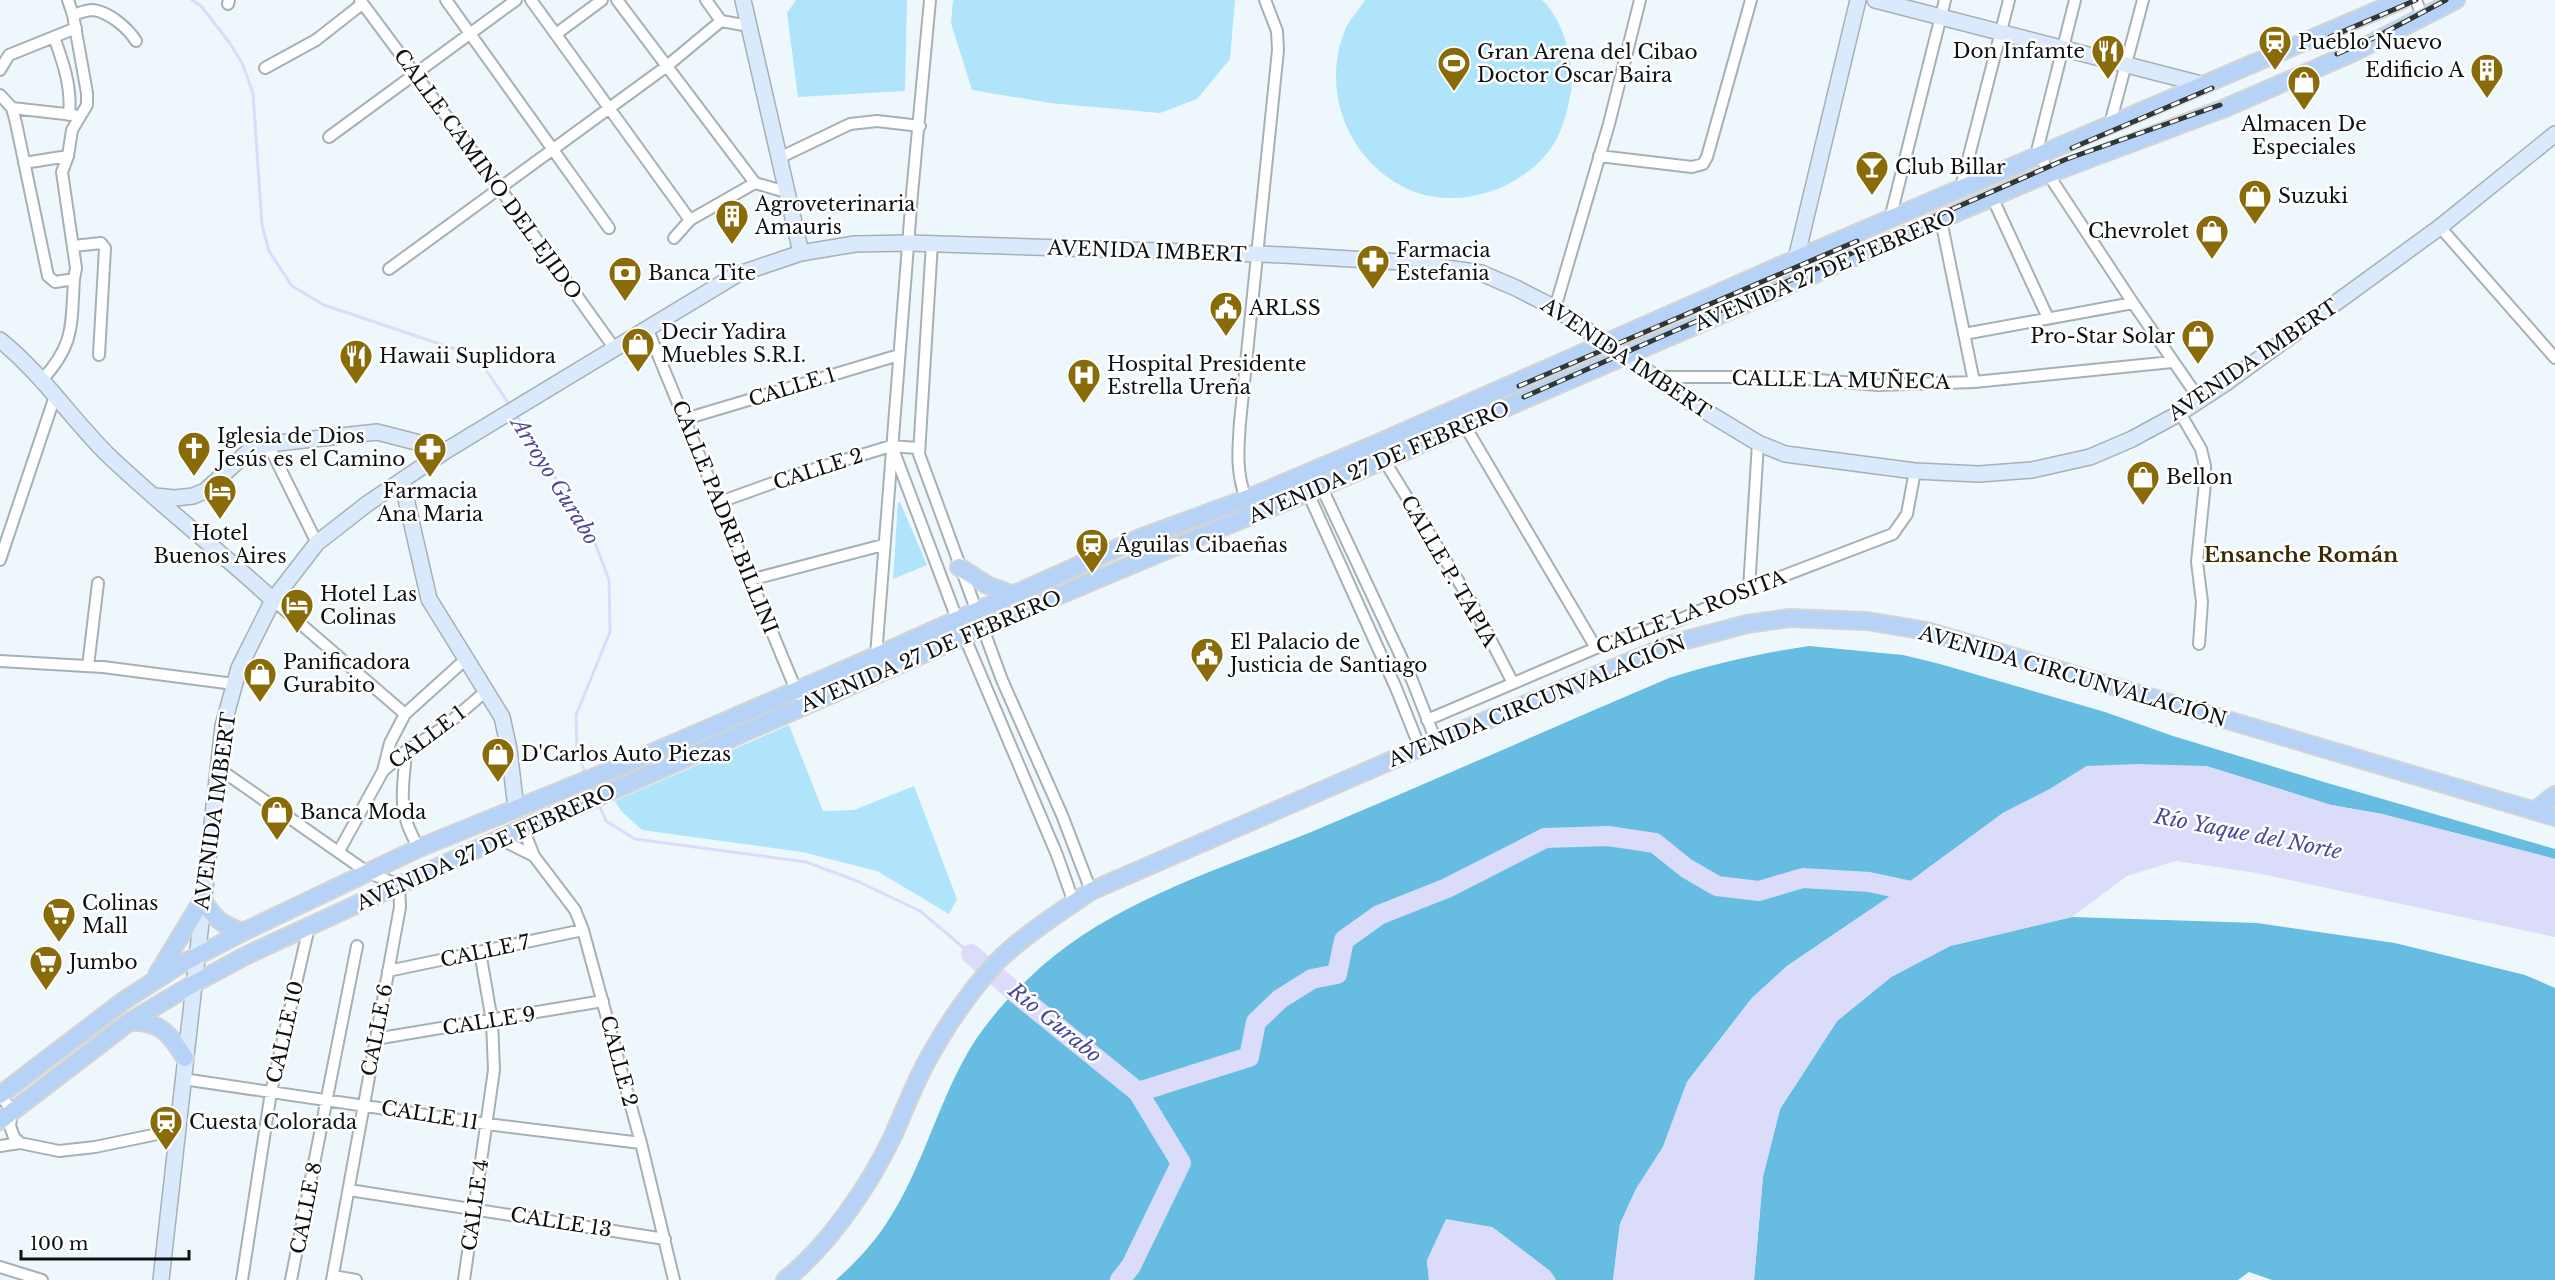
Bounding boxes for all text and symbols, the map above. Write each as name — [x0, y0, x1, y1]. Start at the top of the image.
station icon: Pueblo Nuevo — [2257, 24, 2293, 71]
place label: Pueblo Nuevo — [2298, 30, 2442, 54]
restaurant icon: Don Infamte — [2090, 33, 2126, 80]
place label: Don Infamte — [1953, 39, 2085, 63]
place label: Gran Arena del Cibao Doctor Óscar Baira — [1477, 40, 1698, 87]
street label: CALLE CAMINO DEL EJIDO — [389, 44, 587, 304]
sports icon: Gran Arena del Cibao Doctor Óscar Baira — [1436, 45, 1472, 92]
building icon: Edificio A — [2469, 52, 2505, 99]
place label: Edificio A — [2365, 58, 2465, 82]
shop icon: Almacen De Especiales — [2286, 64, 2322, 111]
place label: Almacen De Especiales — [2240, 112, 2367, 159]
bar icon: Club Billar — [1854, 149, 1890, 196]
place label: Club Billar — [1895, 155, 2006, 179]
shop icon: Suzuki — [2237, 178, 2273, 225]
place label: Suzuki — [2278, 184, 2348, 208]
place label: Agroveterinaria Amauris — [754, 192, 916, 239]
building icon: Agroveterinaria Amauris — [714, 198, 750, 245]
street label: AVENIDA 27 DE FEBRERO — [1690, 204, 1959, 336]
shop icon: Chevrolet — [2194, 213, 2230, 260]
place label: Chevrolet — [2088, 219, 2189, 243]
street label: AVENIDA IMBERT — [1046, 235, 1247, 266]
place label: Farmacia Estefania — [1396, 238, 1491, 285]
pharmacy icon: Farmacia Estefania — [1355, 243, 1391, 290]
bank icon: Banca Tite — [607, 255, 643, 302]
place label: Banca Tite — [648, 261, 756, 285]
public building icon: ARLSS — [1208, 290, 1244, 337]
street label: AVENIDA IMBERT — [1536, 292, 1715, 424]
street label: AVENIDA IMBERT — [2163, 294, 2342, 426]
place label: ARLSS — [1248, 296, 1321, 320]
shop icon: Pro-Star Solar — [2180, 318, 2216, 365]
place label: Decir Yadira Muebles S.R.I. — [661, 320, 806, 367]
place label: Pro-Star Solar — [2030, 324, 2175, 348]
shop icon: Decir Yadira Muebles S.R.I. — [620, 326, 656, 373]
restaurant icon: Hawaii Suplidora — [338, 338, 374, 385]
place label: Hawaii Suplidora — [379, 344, 557, 368]
place label: Hospital Presidente Estrella Ureña — [1107, 352, 1307, 399]
hospital icon: Hospital Presidente Estrella Ureña — [1066, 357, 1102, 404]
street label: CALLE 1 — [746, 362, 838, 412]
street label: CALLE LA MUÑECA — [1731, 365, 1951, 394]
street label: AVENIDA 27 DE FEBRERO — [1244, 396, 1513, 528]
street label: CALLE PADRE BILLINI — [667, 397, 783, 637]
water label: Arroyo Gurabo — [504, 410, 605, 550]
place label: Iglesia de Dios Jesús es el Camino — [214, 424, 405, 471]
church icon: Iglesia de Dios Jesús es el Camino — [176, 430, 212, 477]
pharmacy icon: Farmacia Ana Maria — [412, 431, 448, 478]
street label: CALLE 2 — [770, 443, 866, 495]
shop icon: Bellon — [2125, 459, 2161, 506]
place label: Bellon — [2166, 465, 2233, 489]
hotel icon: Hotel Buenos Aires — [202, 473, 238, 520]
place label: Farmacia Ana Maria — [376, 479, 484, 526]
street label: CALLE P. TAPIA — [1396, 491, 1502, 652]
place label: Hotel Buenos Aires — [153, 521, 287, 568]
station icon: Águilas Cibaeñas — [1074, 527, 1110, 574]
place label: Águilas Cibaeñas — [1114, 532, 1287, 557]
district label: Ensanche Román — [2204, 542, 2398, 568]
street label: CALLE LA ROSITA — [1593, 565, 1790, 659]
place label: Hotel Las Colinas — [320, 582, 417, 629]
street label: AVENIDA 27 DE FEBRERO — [796, 585, 1065, 717]
hotel icon: Hotel Las Colinas — [279, 587, 315, 634]
street label: AVENIDA CIRCUNVALACIÓN — [1915, 619, 2230, 731]
street label: AVENIDA CIRCUNVALACIÓN — [1383, 629, 1689, 772]
place label: El Palacio de Justicia de Santiago — [1227, 630, 1427, 677]
public building icon: El Palacio de Justicia de Santiago — [1189, 636, 1225, 683]
place label: Panificadora Gurabito — [283, 650, 411, 697]
shop icon: Panificadora Gurabito — [242, 656, 278, 703]
street label: CALLE 1 — [384, 700, 470, 774]
street label: AVENIDA IMBERT — [189, 711, 241, 912]
shop icon: D'Carlos Auto Piezas — [480, 736, 516, 783]
place label: D'Carlos Auto Piezas — [521, 742, 731, 766]
street label: AVENIDA 27 DE FEBRERO — [352, 779, 619, 916]
shop icon: Banca Moda — [259, 794, 295, 841]
place label: Banca Moda — [300, 800, 427, 824]
water label: Río Yaque del Norte — [2151, 803, 2344, 865]
place label: Colinas Mall — [82, 891, 158, 938]
supermarket icon: Colinas Mall — [41, 896, 77, 943]
street label: CALLE 7 — [438, 930, 533, 972]
supermarket icon: Jumbo — [28, 944, 64, 991]
place label: Jumbo — [66, 950, 137, 974]
water label: Río Gurabo — [1002, 977, 1107, 1069]
street label: CALLE 10 — [262, 979, 308, 1085]
street label: CALLE 6 — [356, 982, 398, 1078]
street label: CALLE 9 — [441, 1002, 537, 1040]
street label: CALLE 2 — [595, 1013, 643, 1109]
street label: CALLE 11 — [379, 1095, 481, 1135]
station icon: Cuesta Colorada — [148, 1104, 184, 1151]
place label: Cuesta Colorada — [189, 1110, 358, 1134]
street label: CALLE 4 — [457, 1158, 493, 1252]
street label: CALLE 8 — [285, 1160, 327, 1256]
street label: CALLE 13 — [509, 1202, 613, 1242]
scale bar — [21, 1223, 189, 1261]
text: 100 m — [30, 1233, 88, 1255]

